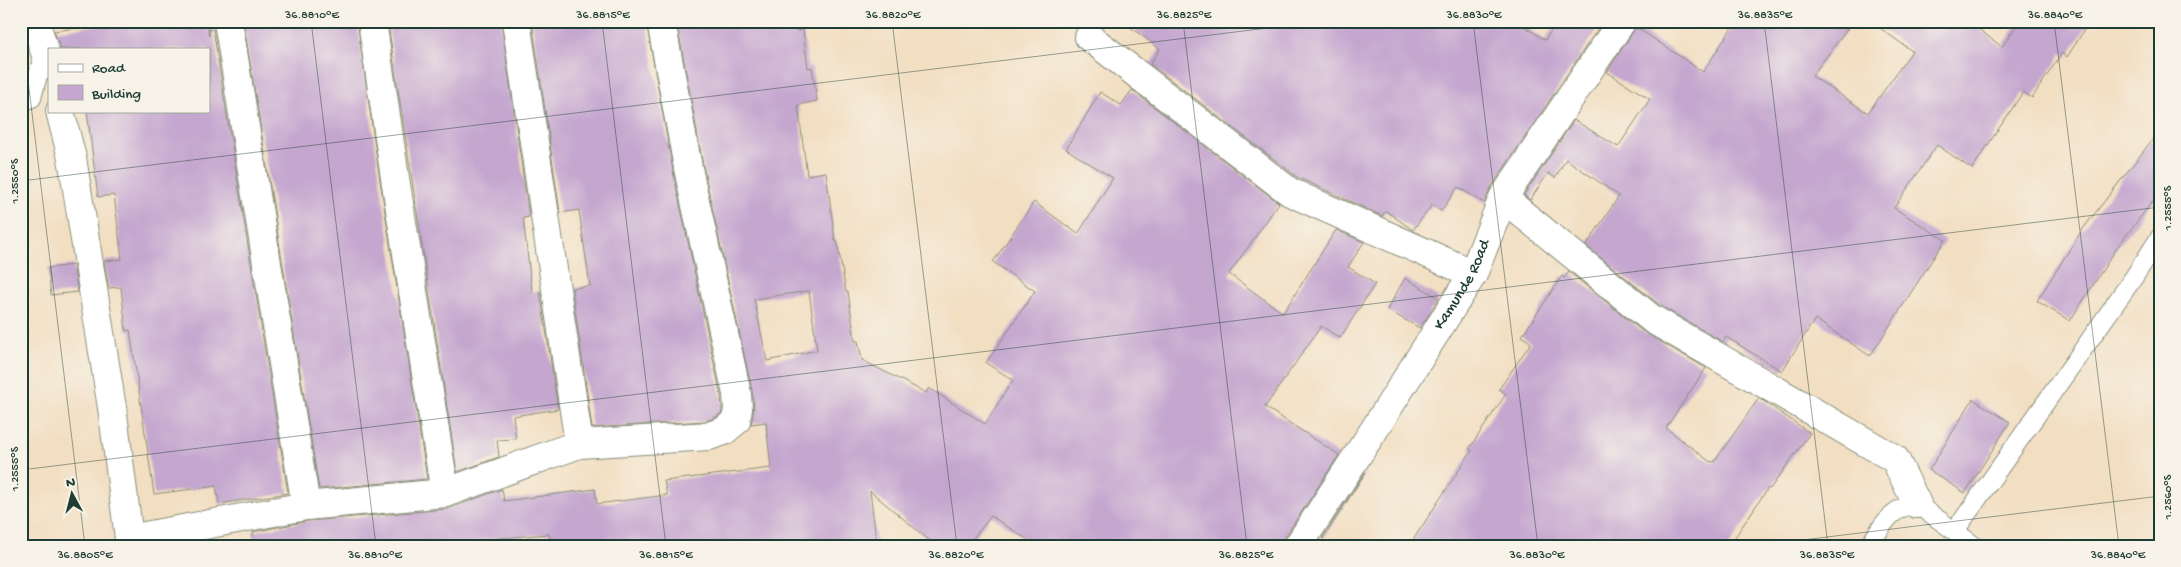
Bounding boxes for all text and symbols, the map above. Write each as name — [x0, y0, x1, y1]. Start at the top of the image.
text: 36.8810°E — [284, 9, 339, 23]
text: 36.8815°E — [575, 9, 630, 23]
text: 36.8820°E — [865, 9, 921, 23]
text: 36.8825°E — [1156, 9, 1212, 23]
text: 36.8830°E — [1445, 9, 1502, 23]
text: 36.8835°E — [1737, 9, 1793, 23]
text: 36.8840°E — [2027, 9, 2083, 23]
legend — [48, 48, 210, 112]
text: Road — [92, 60, 126, 78]
text: Building — [91, 86, 141, 104]
text: 1.2550°S — [9, 158, 23, 204]
text: 1.2555°S — [2162, 185, 2176, 231]
street label: Kamunde Road — [1430, 236, 1496, 334]
text: 1.2555°S — [9, 446, 23, 492]
north arrow — [48, 470, 98, 520]
text: 1.2560°S — [2162, 474, 2176, 520]
text: N — [65, 475, 76, 493]
text: 36.8805°E — [56, 549, 113, 563]
text: 36.8810°E — [347, 549, 402, 563]
text: 36.8815°E — [638, 549, 693, 563]
text: 36.8820°E — [928, 549, 984, 563]
text: 36.8825°E — [1218, 549, 1274, 563]
text: 36.8830°E — [1508, 549, 1565, 563]
text: 36.8835°E — [1799, 549, 1855, 563]
text: 36.8840°E — [2090, 549, 2146, 563]

